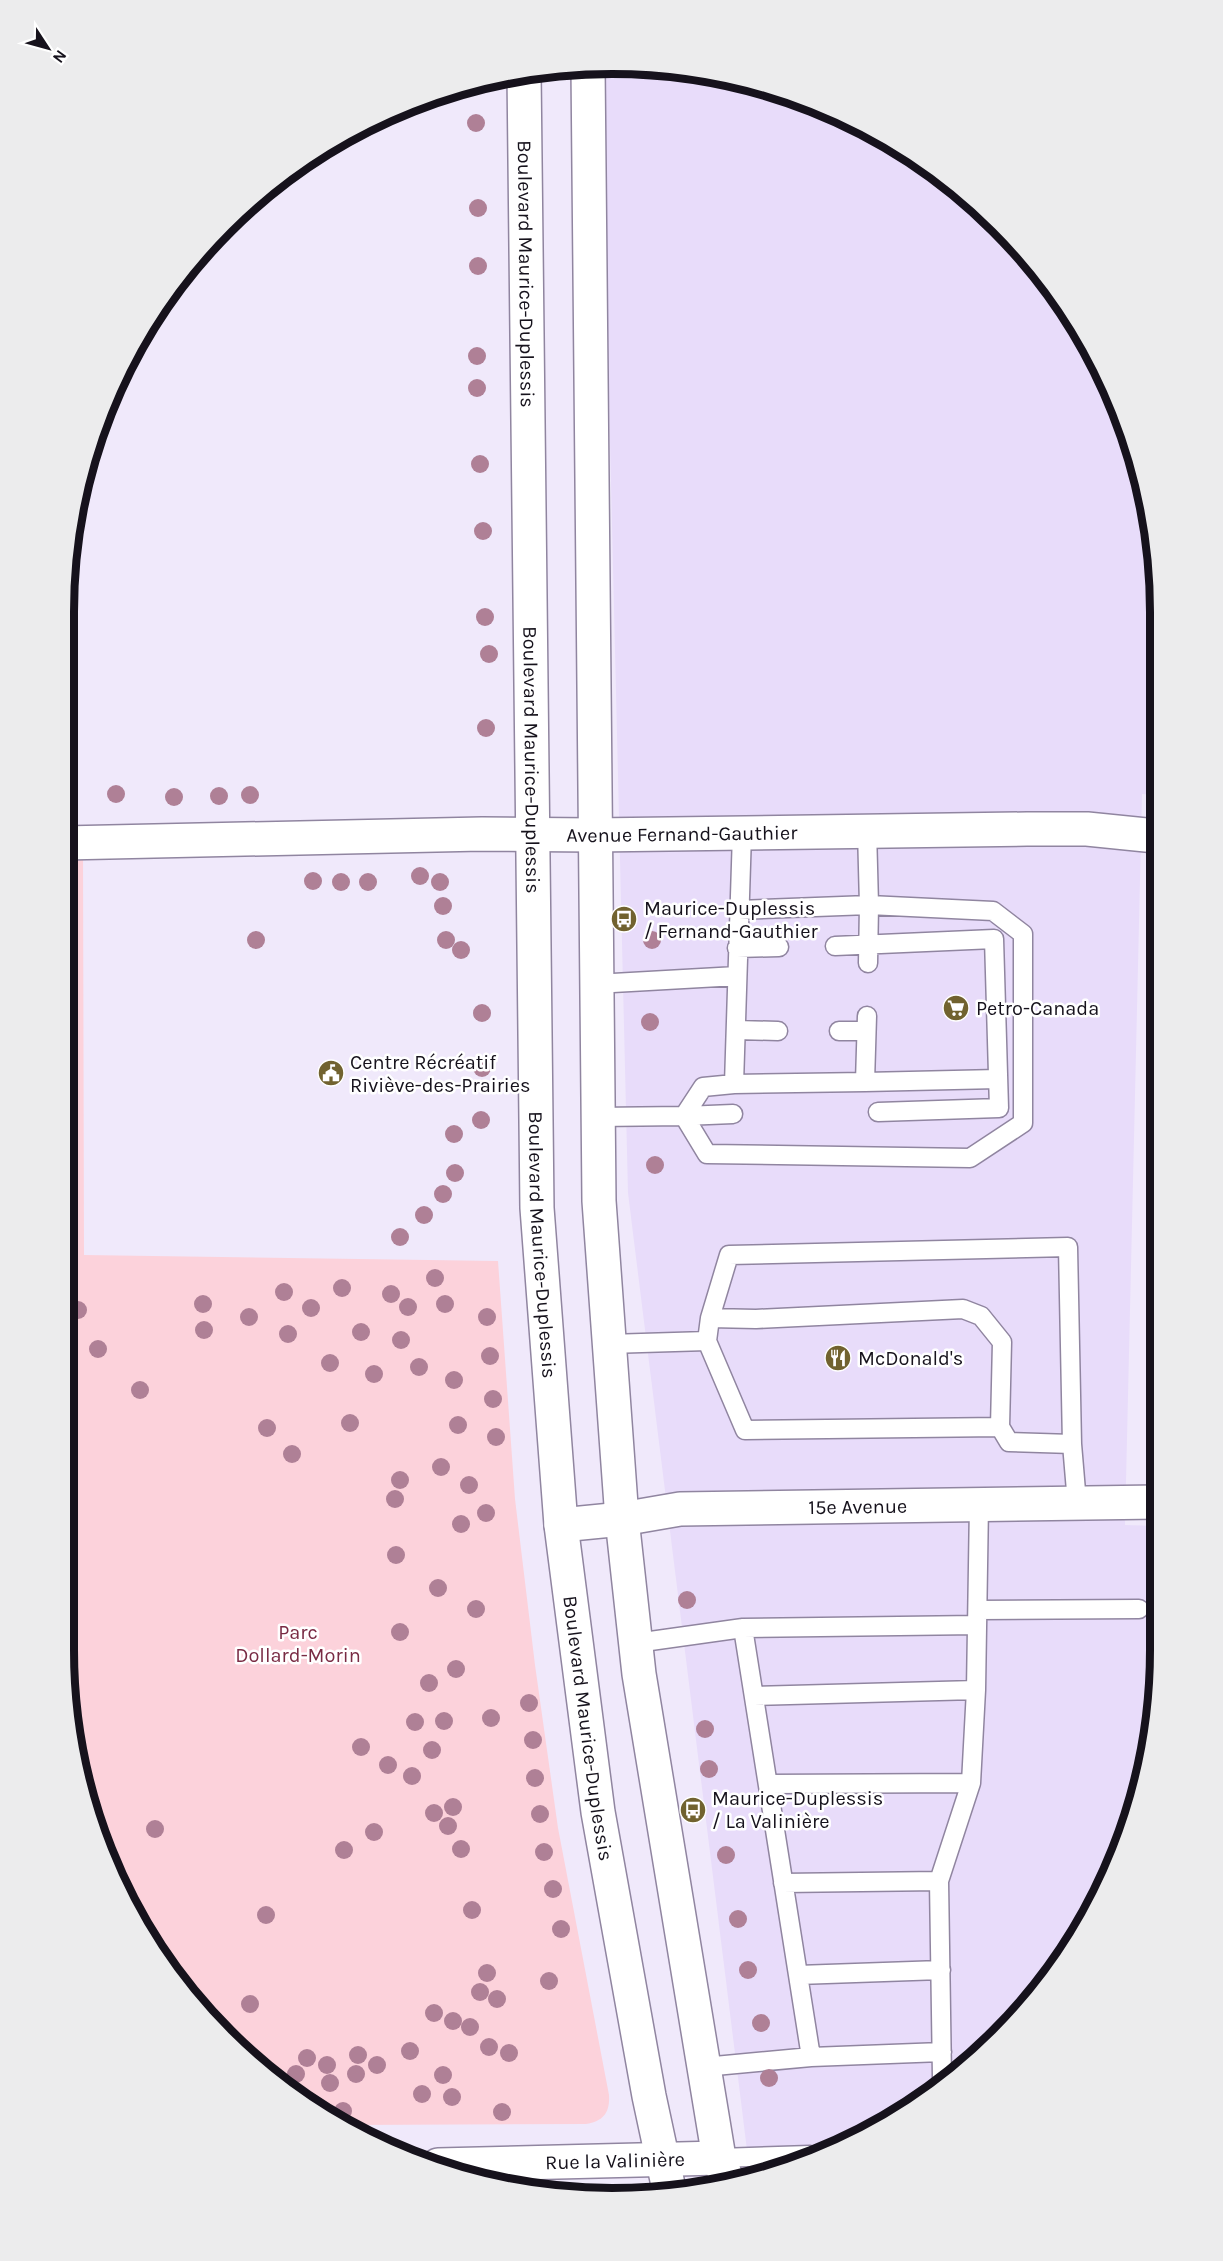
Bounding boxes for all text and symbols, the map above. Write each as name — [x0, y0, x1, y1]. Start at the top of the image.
north arrow — [18, 18, 78, 78]
text: N — [49, 46, 71, 67]
street label: Boulevard Maurice-Duplessis — [513, 140, 539, 408]
street label: Boulevard Maurice-Duplessis — [519, 626, 545, 894]
street label: Avenue Fernand-Gauthier — [566, 821, 798, 847]
place label: Maurice-Duplessis / Fernand-Gauthier — [644, 897, 819, 943]
bus stop icon: Maurice-Duplessis / Fernand-Gauthier — [609, 904, 639, 934]
supermarket icon: Petro-Canada — [941, 993, 971, 1023]
place label: Petro-Canada — [976, 997, 1099, 1020]
place label: Centre Récréatif Riviève-des-Prairies — [350, 1051, 531, 1097]
public building icon: Centre Récréatif Riviève-des-Prairies — [316, 1058, 346, 1088]
street label: Boulevard Maurice-Duplessis — [524, 1111, 561, 1379]
restaurant icon: McDonald's — [823, 1343, 853, 1373]
place label: McDonald's — [858, 1347, 963, 1370]
street label: 15e Avenue — [808, 1494, 907, 1519]
street label: Boulevard Maurice-Duplessis — [559, 1594, 618, 1863]
park label: Parc Dollard-Morin — [235, 1621, 361, 1667]
place label: Maurice-Duplessis / La Valinière — [712, 1787, 883, 1833]
bus stop icon: Maurice-Duplessis / La Valinière — [678, 1795, 708, 1825]
street label: Rue la Valinière — [545, 2147, 685, 2174]

